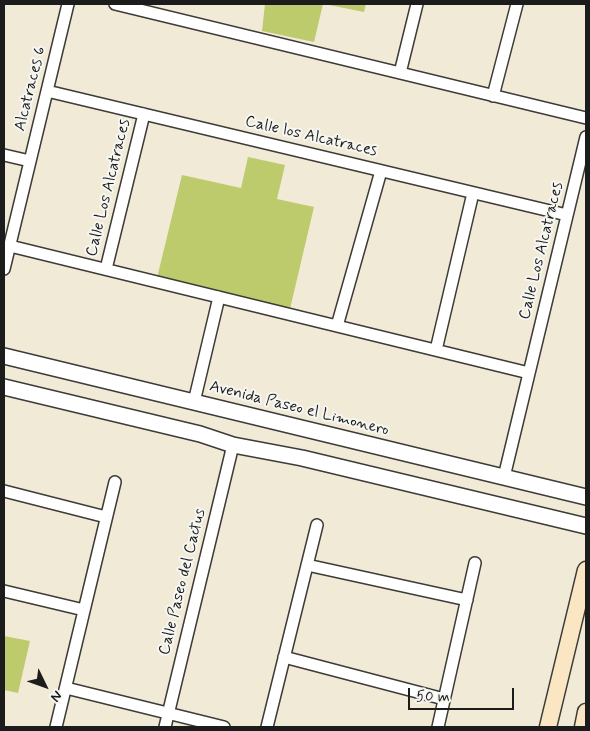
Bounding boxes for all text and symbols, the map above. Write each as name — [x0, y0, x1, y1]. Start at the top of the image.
street label: Alcatraces 6 — [11, 45, 51, 133]
street label: Calle los Alcatraces — [243, 112, 379, 162]
street label: Calle Los Alcatraces — [83, 117, 135, 259]
street label: Calle Los Alcatraces — [516, 180, 568, 322]
street label: Avenida Paseo el Limonero — [207, 377, 391, 441]
street label: Calle Paseo del Cactus — [155, 507, 211, 657]
north arrow — [20, 661, 70, 711]
scale bar — [410, 678, 516, 710]
text: N — [46, 687, 66, 706]
text: 50 m — [416, 687, 450, 707]

